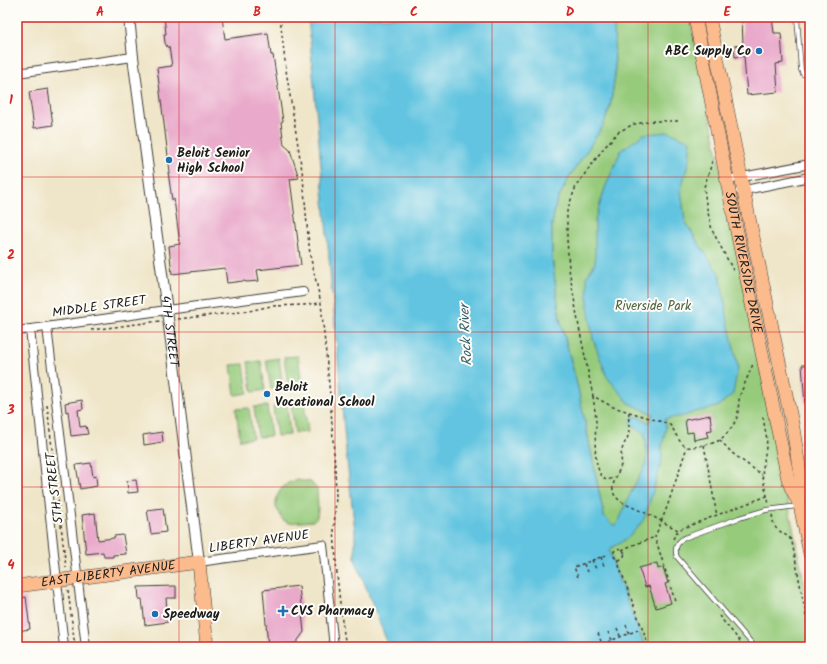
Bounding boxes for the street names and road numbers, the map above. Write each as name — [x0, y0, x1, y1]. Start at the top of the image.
street label: SOUTH RIVERSIDE DRIVE — [719, 190, 768, 335]
street label: MIDDLE STREET — [51, 290, 148, 324]
street label: 4TH STREET — [155, 294, 185, 369]
street label: 5TH STREET — [40, 450, 70, 525]
street label: LIBERTY AVENUE — [208, 525, 311, 559]
street label: EAST LIBERTY AVENUE — [40, 555, 177, 593]

